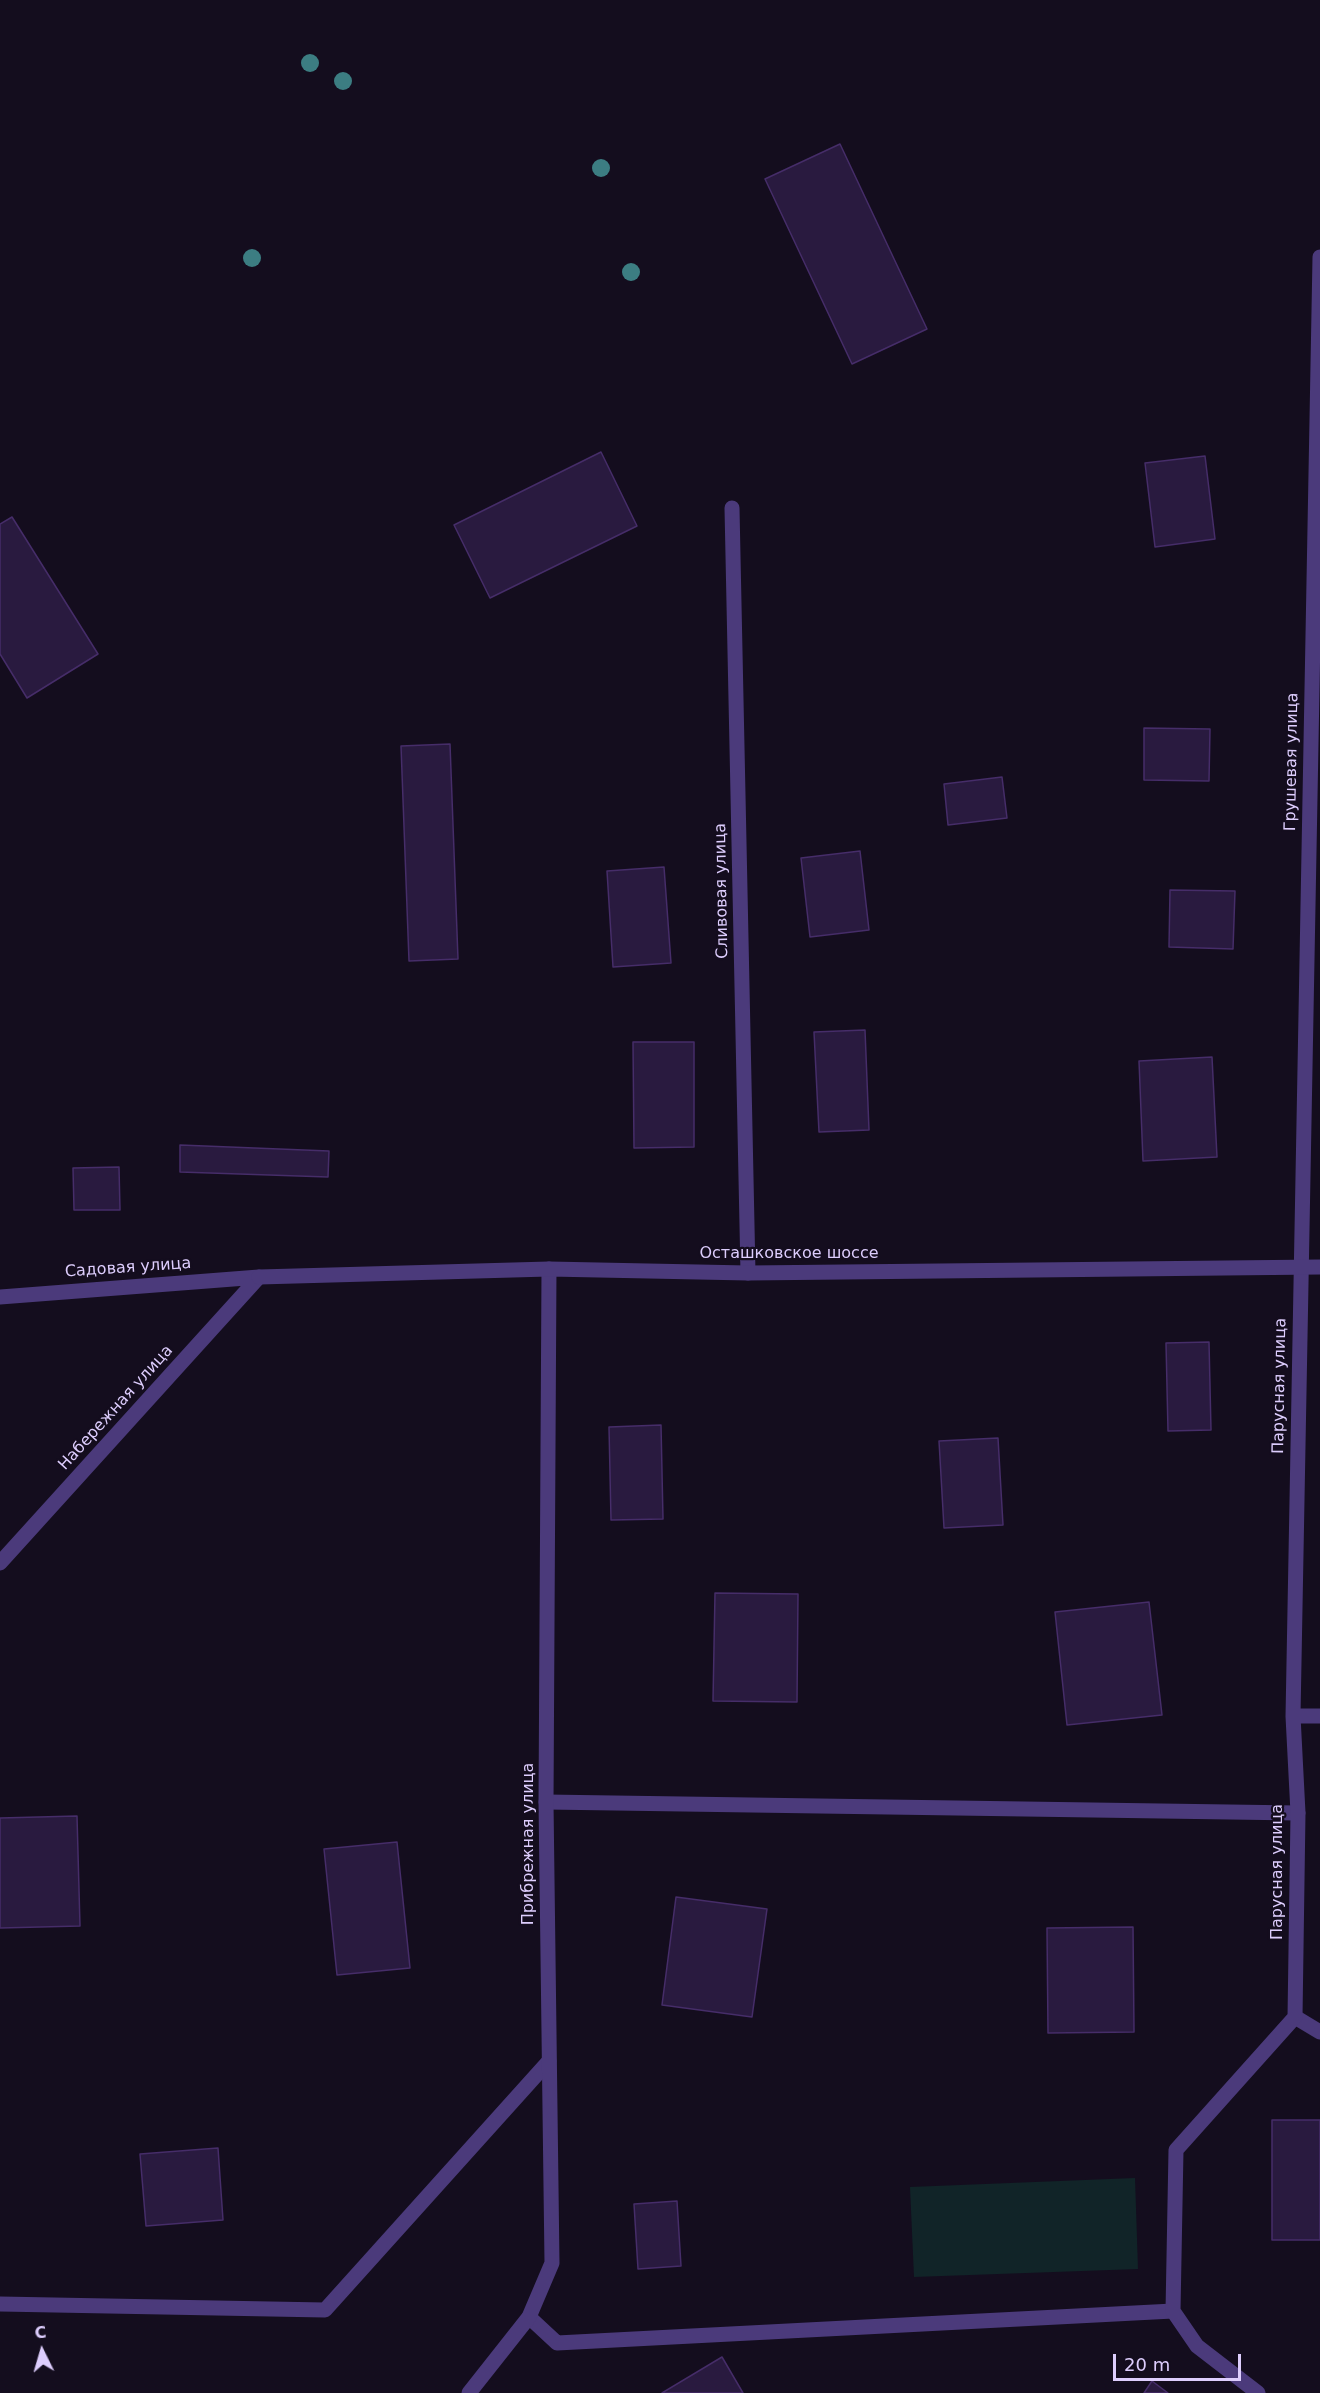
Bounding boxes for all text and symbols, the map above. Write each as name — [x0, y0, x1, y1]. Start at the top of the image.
street label: Грушевая улица — [1281, 693, 1303, 831]
street label: Сливовая улица — [711, 823, 733, 959]
street label: Осташковское шоссе — [699, 1244, 879, 1264]
street label: Садовая улица — [64, 1254, 192, 1282]
street label: Парусная улица — [1269, 1318, 1291, 1454]
street label: Набережная улица — [55, 1341, 177, 1475]
street label: Прибрежная улица — [519, 1763, 539, 1925]
street label: Парусная улица — [1268, 1804, 1288, 1940]
north arrow — [12, 2321, 72, 2381]
text: С — [34, 2323, 47, 2343]
scale bar — [1116, 2342, 1244, 2380]
text: 20 m — [1124, 2354, 1170, 2375]

